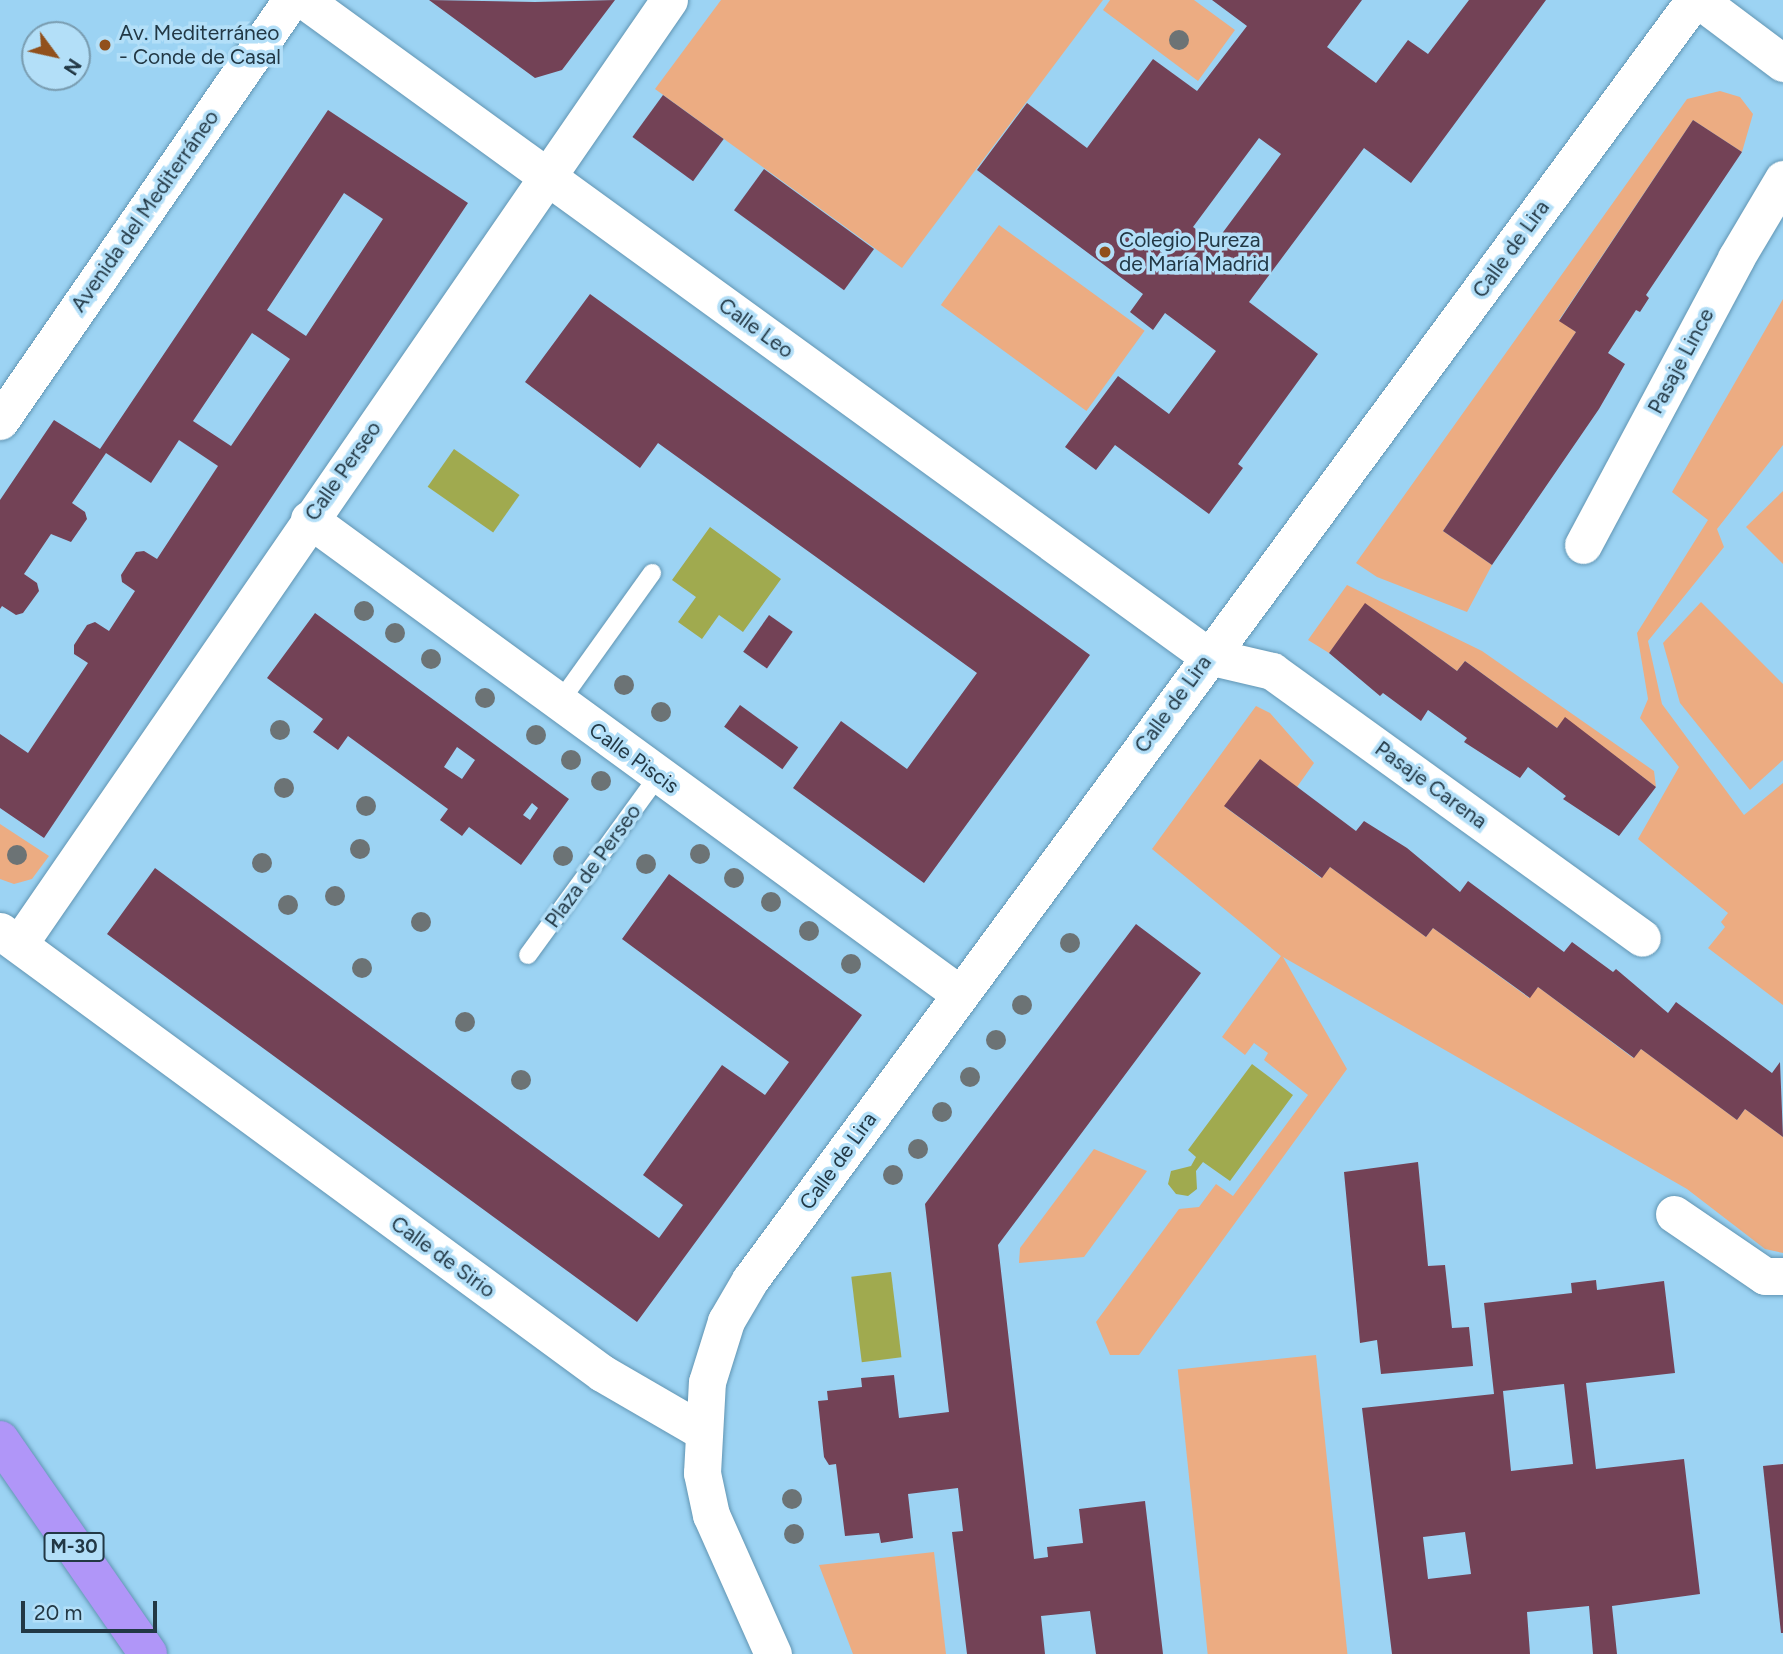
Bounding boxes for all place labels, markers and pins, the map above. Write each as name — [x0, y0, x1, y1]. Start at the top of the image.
place label: Av. Mediterráneo - Conde de Casal — [119, 20, 281, 70]
marker: Av. Mediterráneo - Conde de Casal — [97, 37, 113, 53]
place label: Colegio Pureza de María Madrid — [1119, 227, 1269, 277]
marker: Colegio Pureza de María Madrid — [1097, 244, 1113, 260]

